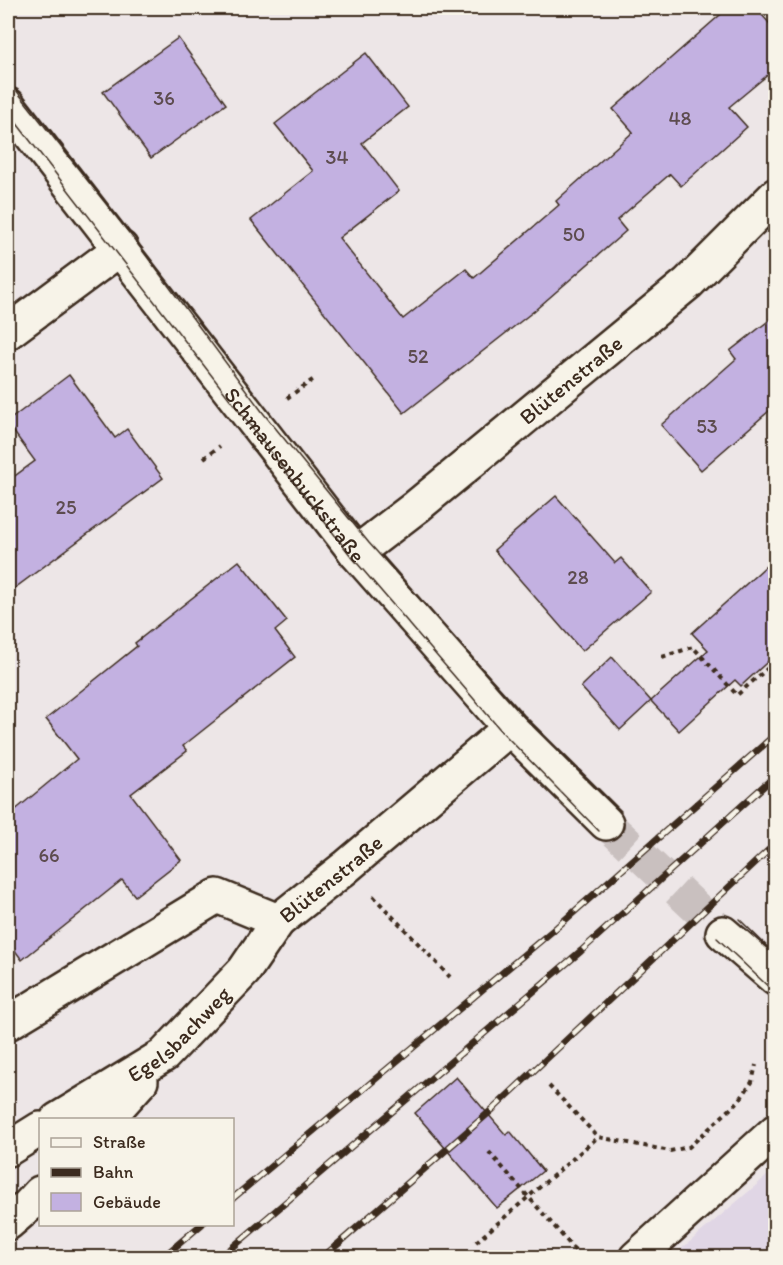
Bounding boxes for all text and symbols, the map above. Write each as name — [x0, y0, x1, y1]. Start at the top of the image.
house number: 36 — [153, 86, 175, 110]
house number: 48 — [669, 106, 692, 130]
house number: 34 — [326, 145, 348, 169]
house number: 50 — [563, 222, 585, 246]
street label: Blütenstraße — [514, 330, 628, 430]
house number: 52 — [407, 344, 429, 368]
street label: Schmausenbuckstraße — [218, 382, 371, 568]
house number: 53 — [696, 414, 718, 438]
house number: 25 — [55, 495, 77, 519]
house number: 28 — [567, 565, 589, 589]
street label: Blütenstraße — [274, 829, 388, 929]
house number: 66 — [38, 843, 60, 867]
street label: Egelsbachweg — [123, 980, 237, 1088]
legend — [39, 1118, 234, 1226]
text: Straße — [93, 1131, 146, 1153]
text: Bahn — [93, 1161, 134, 1183]
text: Gebäude — [93, 1191, 161, 1213]

